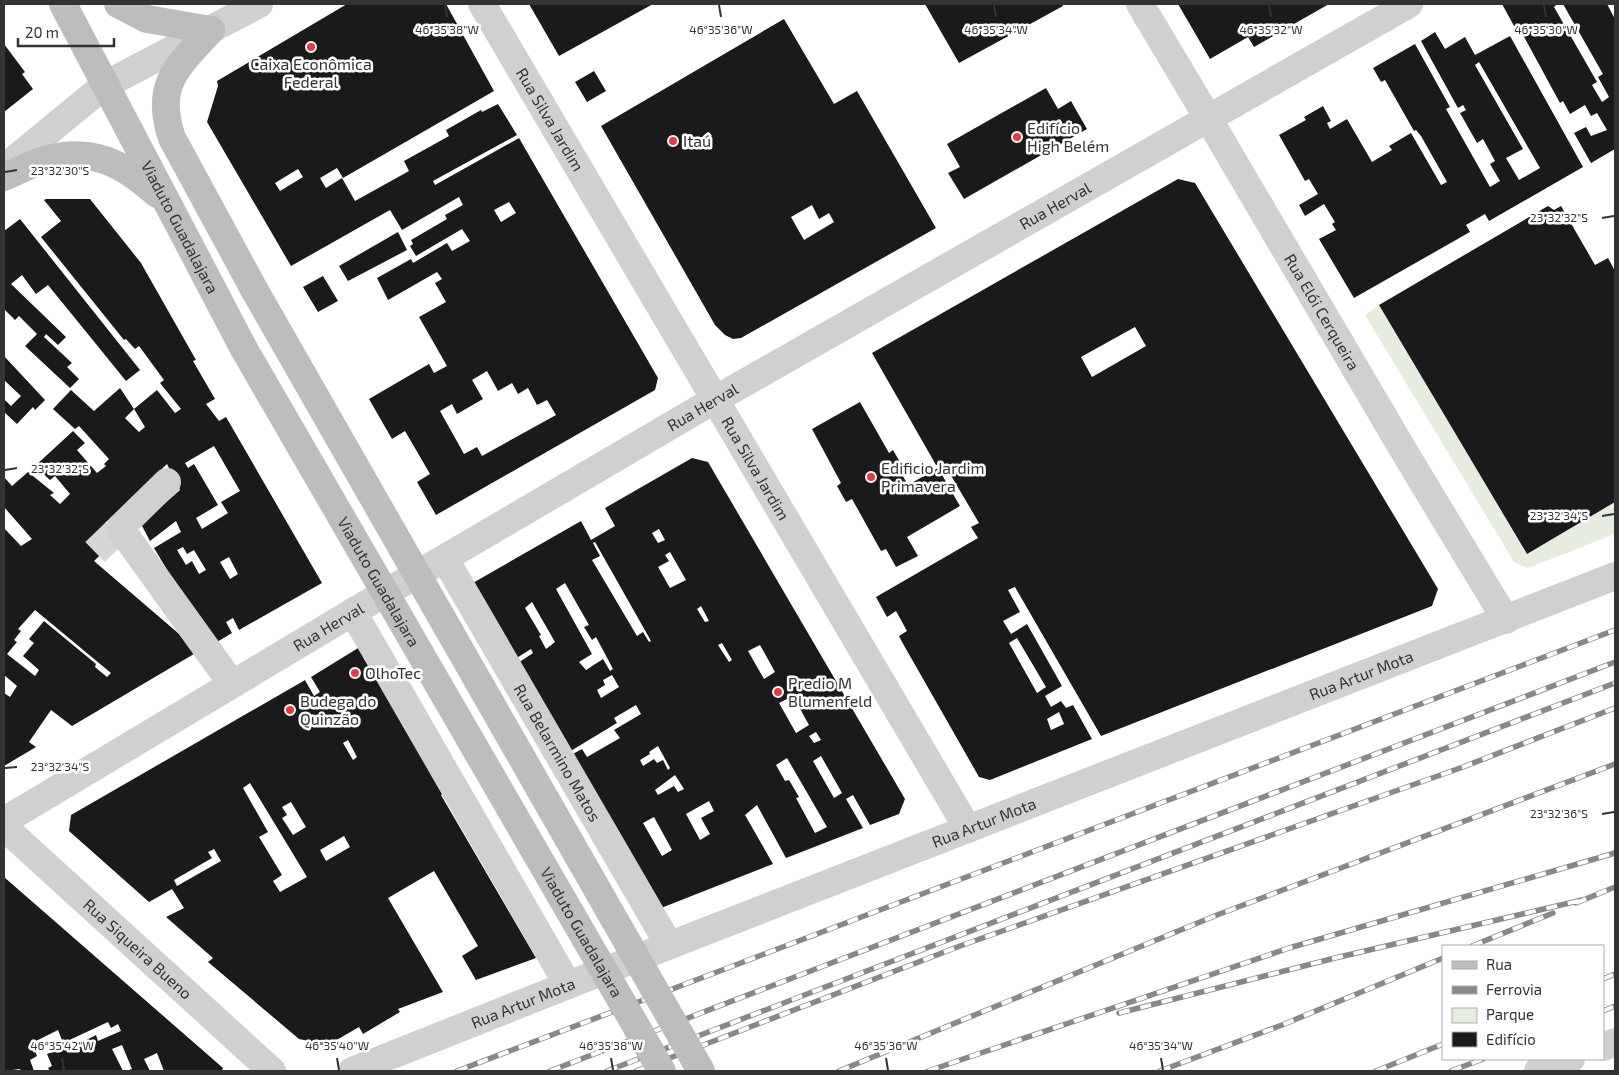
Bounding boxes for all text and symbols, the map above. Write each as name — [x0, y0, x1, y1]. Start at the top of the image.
scale bar — [18, 15, 114, 47]
text: 46°35'38"W — [415, 22, 479, 36]
text: 46°35'36"W — [689, 22, 753, 36]
text: 46°35'34"W — [964, 22, 1028, 36]
text: 46°35'32"W — [1239, 22, 1303, 36]
text: 46°35'30"W — [1514, 22, 1578, 36]
text: 20 m — [25, 23, 59, 41]
marker: Caixa Econômica Federal — [305, 41, 317, 53]
place label: Caixa Econômica Federal — [250, 54, 372, 91]
street label: Rua Silva Jardim — [513, 64, 588, 174]
place label: Edifício High Belém — [1027, 118, 1109, 155]
place label: Itaú — [683, 131, 711, 150]
marker: Edifício High Belém — [1011, 131, 1023, 143]
marker: Itaú — [667, 135, 679, 147]
street label: Viaduto Guadalajara — [138, 157, 223, 296]
text: 23°32'30"S — [31, 163, 90, 177]
street label: Rua Herval — [1016, 177, 1094, 233]
text: 23°32'32"S — [1530, 210, 1588, 224]
street label: Rua Elói Cerqueira — [1281, 250, 1364, 373]
street label: Rua Herval — [663, 378, 741, 435]
street label: Rua Silva Jardim — [718, 413, 794, 523]
place label: Edificio Jardim Primavera — [881, 458, 985, 495]
text: 23°32'32"S — [31, 461, 89, 475]
marker: Edificio Jardim Primavera — [865, 471, 877, 483]
text: 23°32'34"S — [1530, 508, 1589, 522]
street label: Viaduto Guadalajara — [334, 513, 424, 650]
street label: Rua Herval — [289, 598, 367, 655]
street label: Rua Artur Mota — [1306, 646, 1416, 704]
place label: OlhoTec — [365, 663, 421, 682]
marker: OlhoTec — [349, 667, 361, 679]
place label: Predio M Blumenfeld — [788, 673, 872, 710]
street label: Rua Belarmino Matos — [510, 680, 605, 825]
marker: Predio M Blumenfeld — [772, 686, 784, 698]
place label: Budega do Quinzão — [300, 691, 376, 729]
marker: Budega do Quinzão — [284, 704, 296, 716]
text: 23°32'34"S — [31, 759, 90, 773]
street label: Rua Artur Mota — [929, 793, 1039, 851]
text: 23°32'36"S — [1530, 806, 1588, 820]
street label: Viaduto Guadalajara — [537, 864, 627, 1000]
street label: Rua Siqueira Bueno — [80, 894, 196, 1003]
legend — [1442, 945, 1604, 1060]
text: Rua — [1486, 955, 1512, 973]
street label: Rua Artur Mota — [468, 973, 577, 1032]
text: Ferrovia — [1486, 980, 1542, 998]
text: Parque — [1486, 1005, 1534, 1023]
text: Edifício — [1486, 1030, 1536, 1048]
text: 46°35'42"W — [30, 1038, 94, 1052]
text: 46°35'40"W — [305, 1038, 369, 1052]
text: 46°35'38"W — [579, 1038, 643, 1052]
text: 46°35'36"W — [854, 1038, 918, 1052]
text: 46°35'34"W — [1129, 1038, 1193, 1052]

